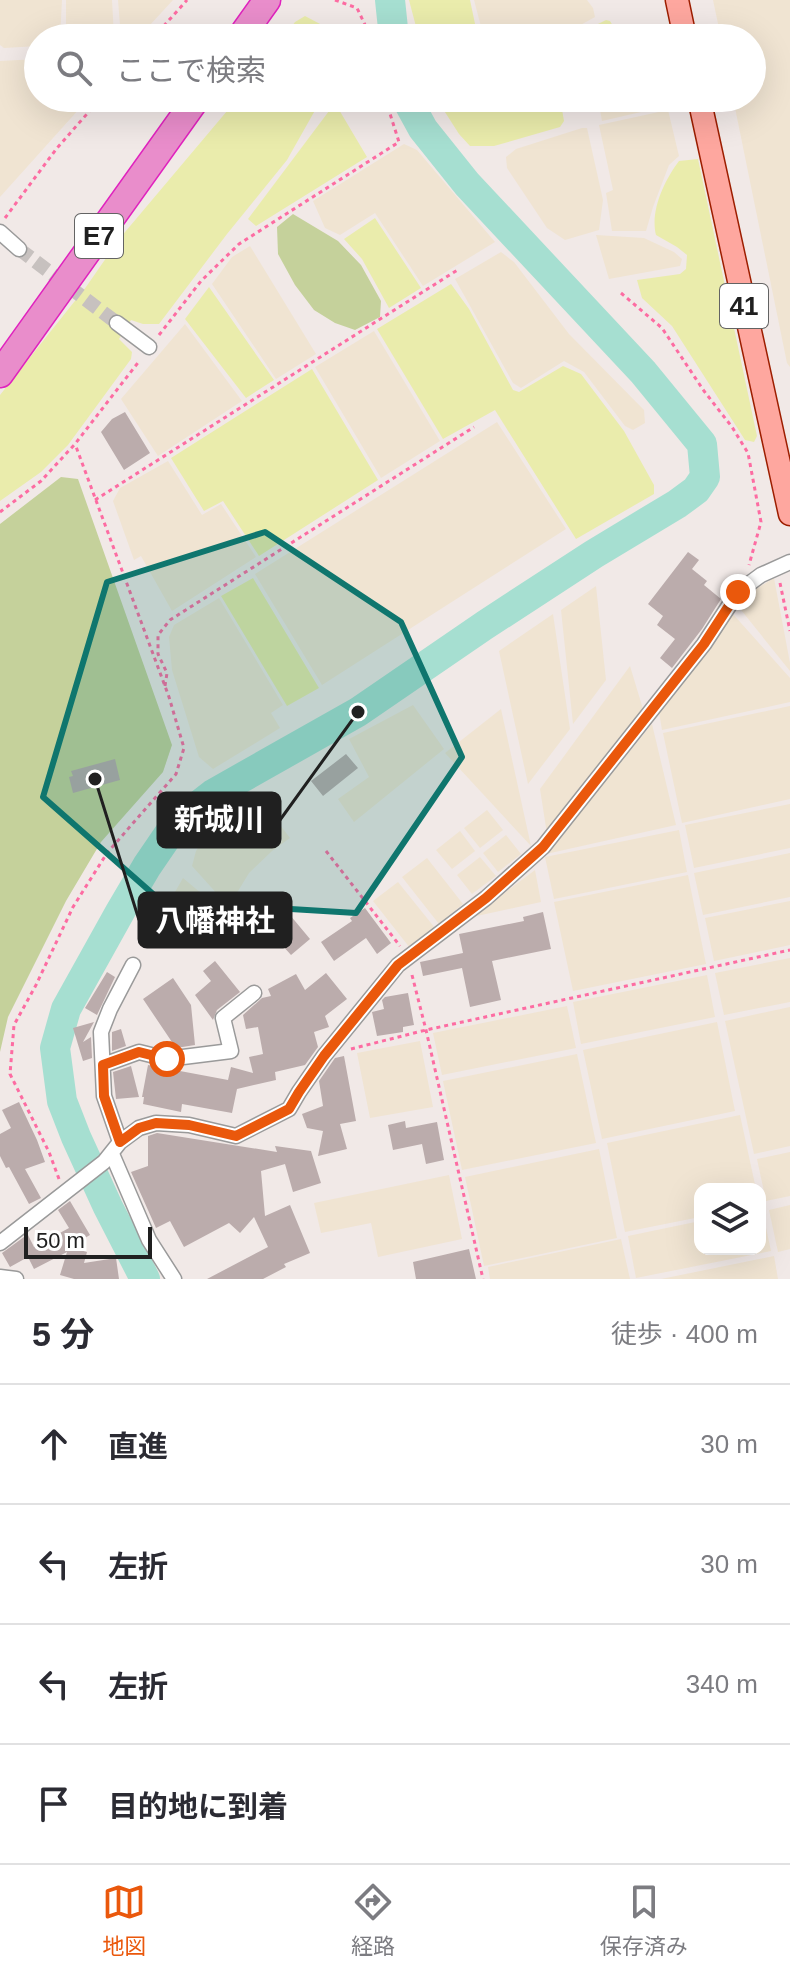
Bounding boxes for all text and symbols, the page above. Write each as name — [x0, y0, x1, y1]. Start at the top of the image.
search box — [24, 24, 766, 112]
icon: search — [52, 46, 96, 90]
text: ここで検索 — [116, 54, 266, 87]
road number: E7 — [75, 214, 123, 258]
road number: 41 — [720, 284, 768, 328]
route end — [720, 574, 756, 610]
callout: 新城川 — [158, 793, 280, 847]
text: 新城川 — [174, 803, 264, 836]
callout: 八幡神社 — [139, 893, 291, 947]
text: 八幡神社 — [155, 904, 275, 937]
route start — [149, 1041, 185, 1077]
map controls — [694, 1183, 766, 1255]
button: layers — [694, 1183, 766, 1255]
scale bar — [24, 1223, 152, 1259]
text: 50 m — [36, 1228, 85, 1253]
text: 5 分 — [32, 1315, 94, 1353]
text: 徒歩 · 400 m — [611, 1319, 758, 1349]
icon: ahead — [32, 1422, 76, 1466]
text: 30 m — [700, 1429, 758, 1459]
text: 直進 — [108, 1430, 168, 1463]
icon: left — [32, 1542, 76, 1586]
text: 30 m — [700, 1549, 758, 1579]
text: 左折 — [108, 1550, 168, 1583]
icon: left — [32, 1662, 76, 1706]
text: 340 m — [686, 1669, 758, 1699]
text: 左折 — [108, 1670, 168, 1703]
icon: arrive — [32, 1782, 76, 1826]
text: 目的地に到着 — [108, 1790, 288, 1823]
tab: 地図 — [102, 1880, 146, 1960]
tab: 経路 — [351, 1880, 395, 1960]
tab: 保存済み — [600, 1880, 688, 1960]

